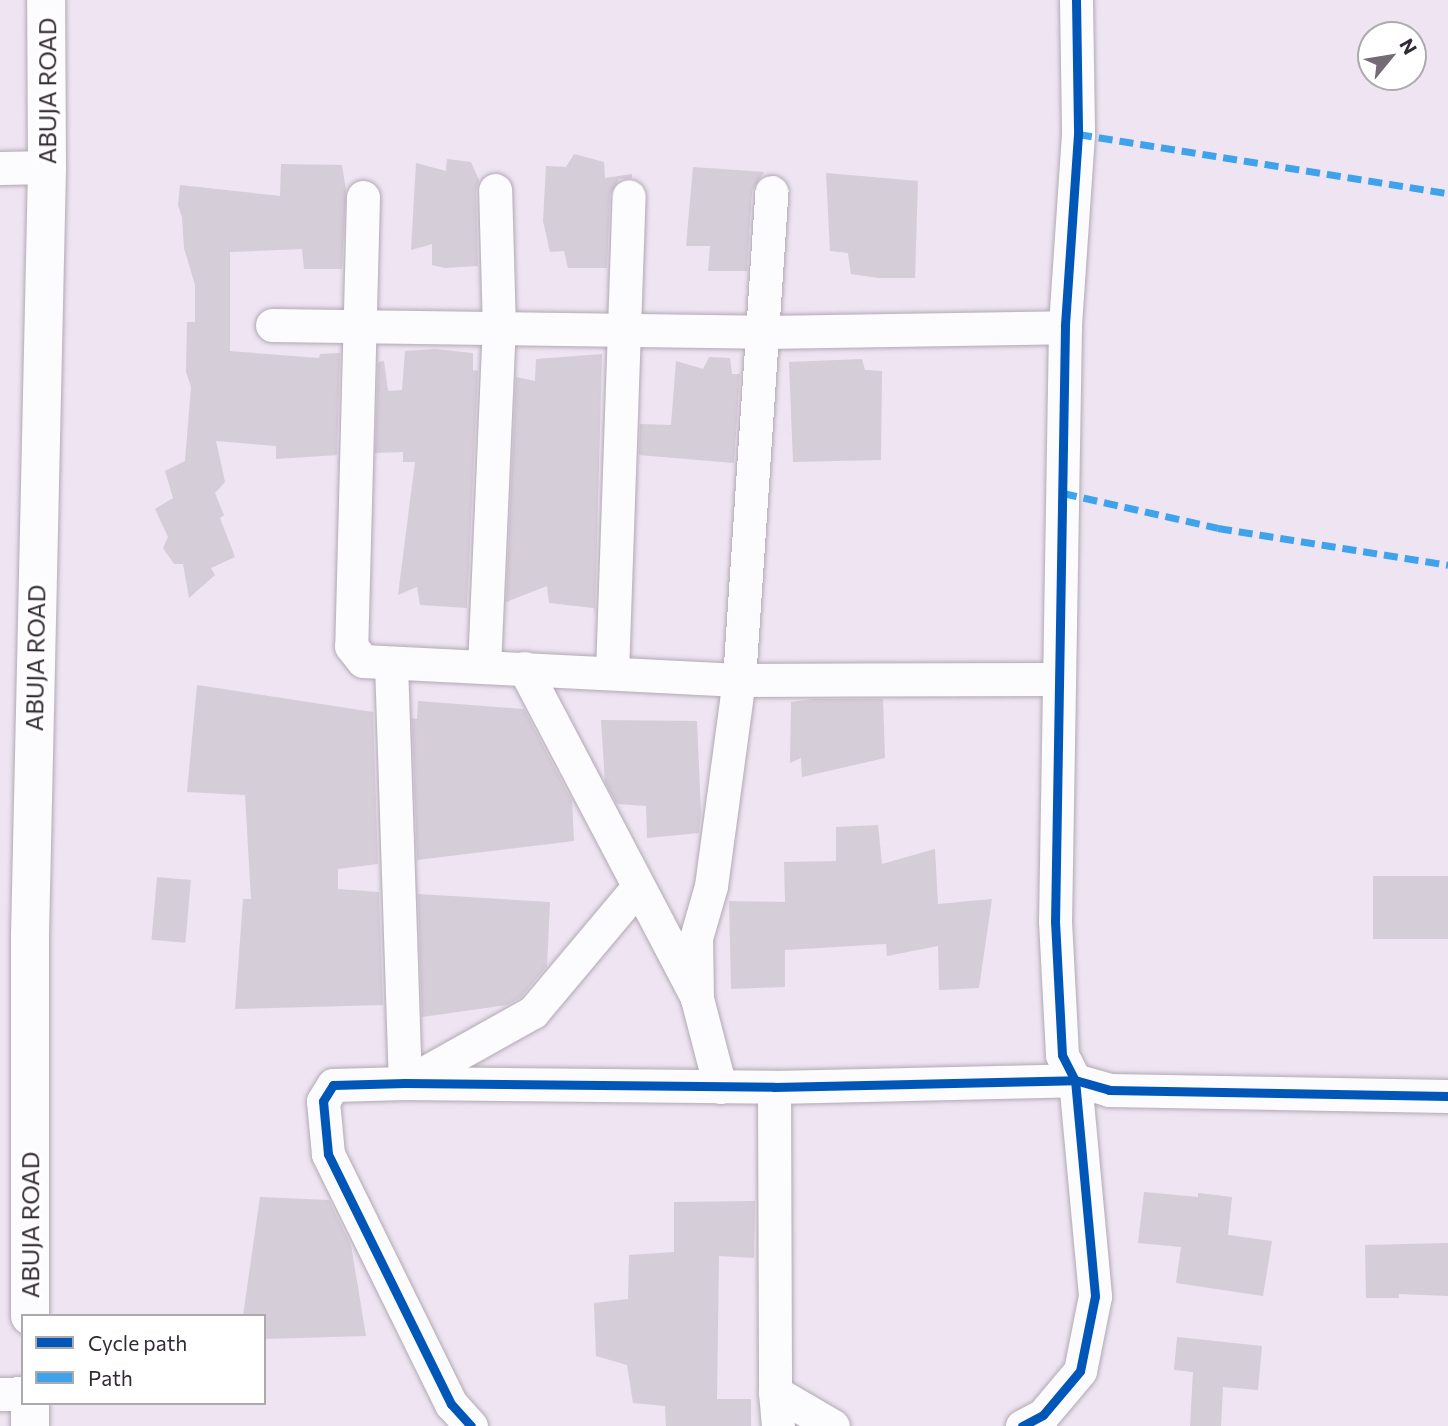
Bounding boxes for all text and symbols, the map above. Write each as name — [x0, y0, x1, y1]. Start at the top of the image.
street label: ABUJA ROAD — [33, 18, 61, 164]
north arrow — [1357, 21, 1427, 91]
text: N — [1395, 34, 1422, 58]
street label: ABUJA ROAD — [19, 584, 51, 732]
street label: ABUJA ROAD — [16, 1152, 44, 1298]
legend — [21, 1314, 266, 1405]
text: Cycle path — [88, 1330, 187, 1355]
text: Path — [88, 1365, 133, 1390]

